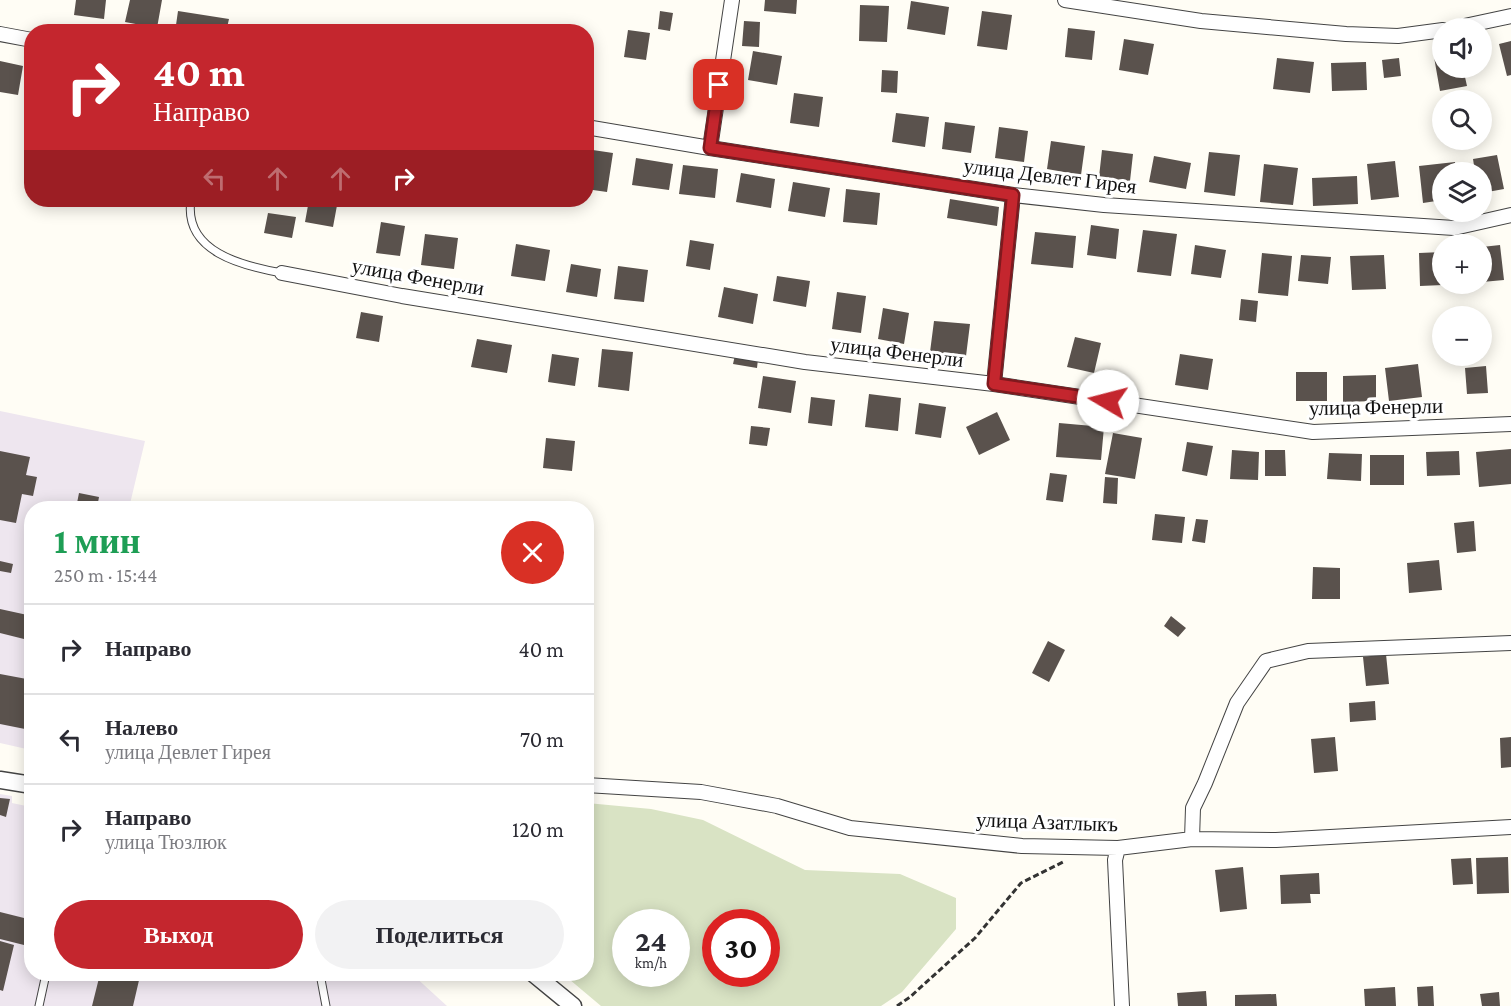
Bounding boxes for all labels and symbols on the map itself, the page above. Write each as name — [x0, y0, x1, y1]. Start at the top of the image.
pin — [693, 59, 744, 110]
street label: улица Девлет Гирея — [962, 153, 1138, 199]
street label: улица Фенерли — [350, 254, 486, 300]
street label: улица Фенерли — [829, 332, 965, 372]
position arrow — [1076, 369, 1140, 433]
street label: улица Фенерли — [1309, 394, 1443, 420]
street label: улица Азатлыкъ — [975, 808, 1119, 836]
speed limit sign: 30 — [702, 909, 780, 987]

